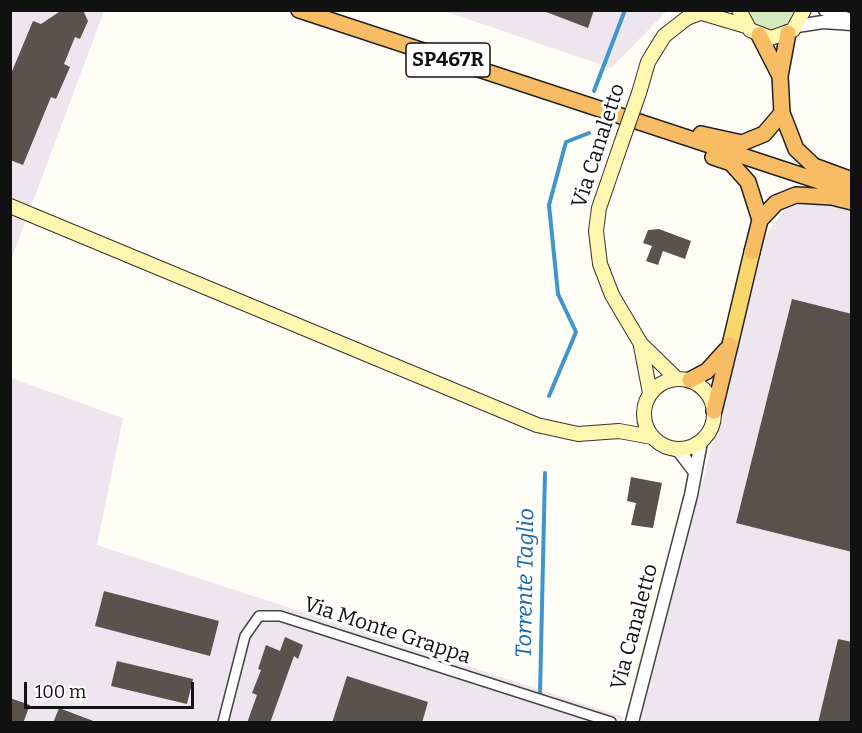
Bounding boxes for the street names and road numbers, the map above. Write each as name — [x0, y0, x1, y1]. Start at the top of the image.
road number: SP467R — [406, 43, 490, 77]
street label: Via Canaletto — [567, 81, 631, 211]
street label: Via Canaletto — [606, 561, 664, 693]
street label: Via Monte Grappa — [300, 592, 474, 670]

